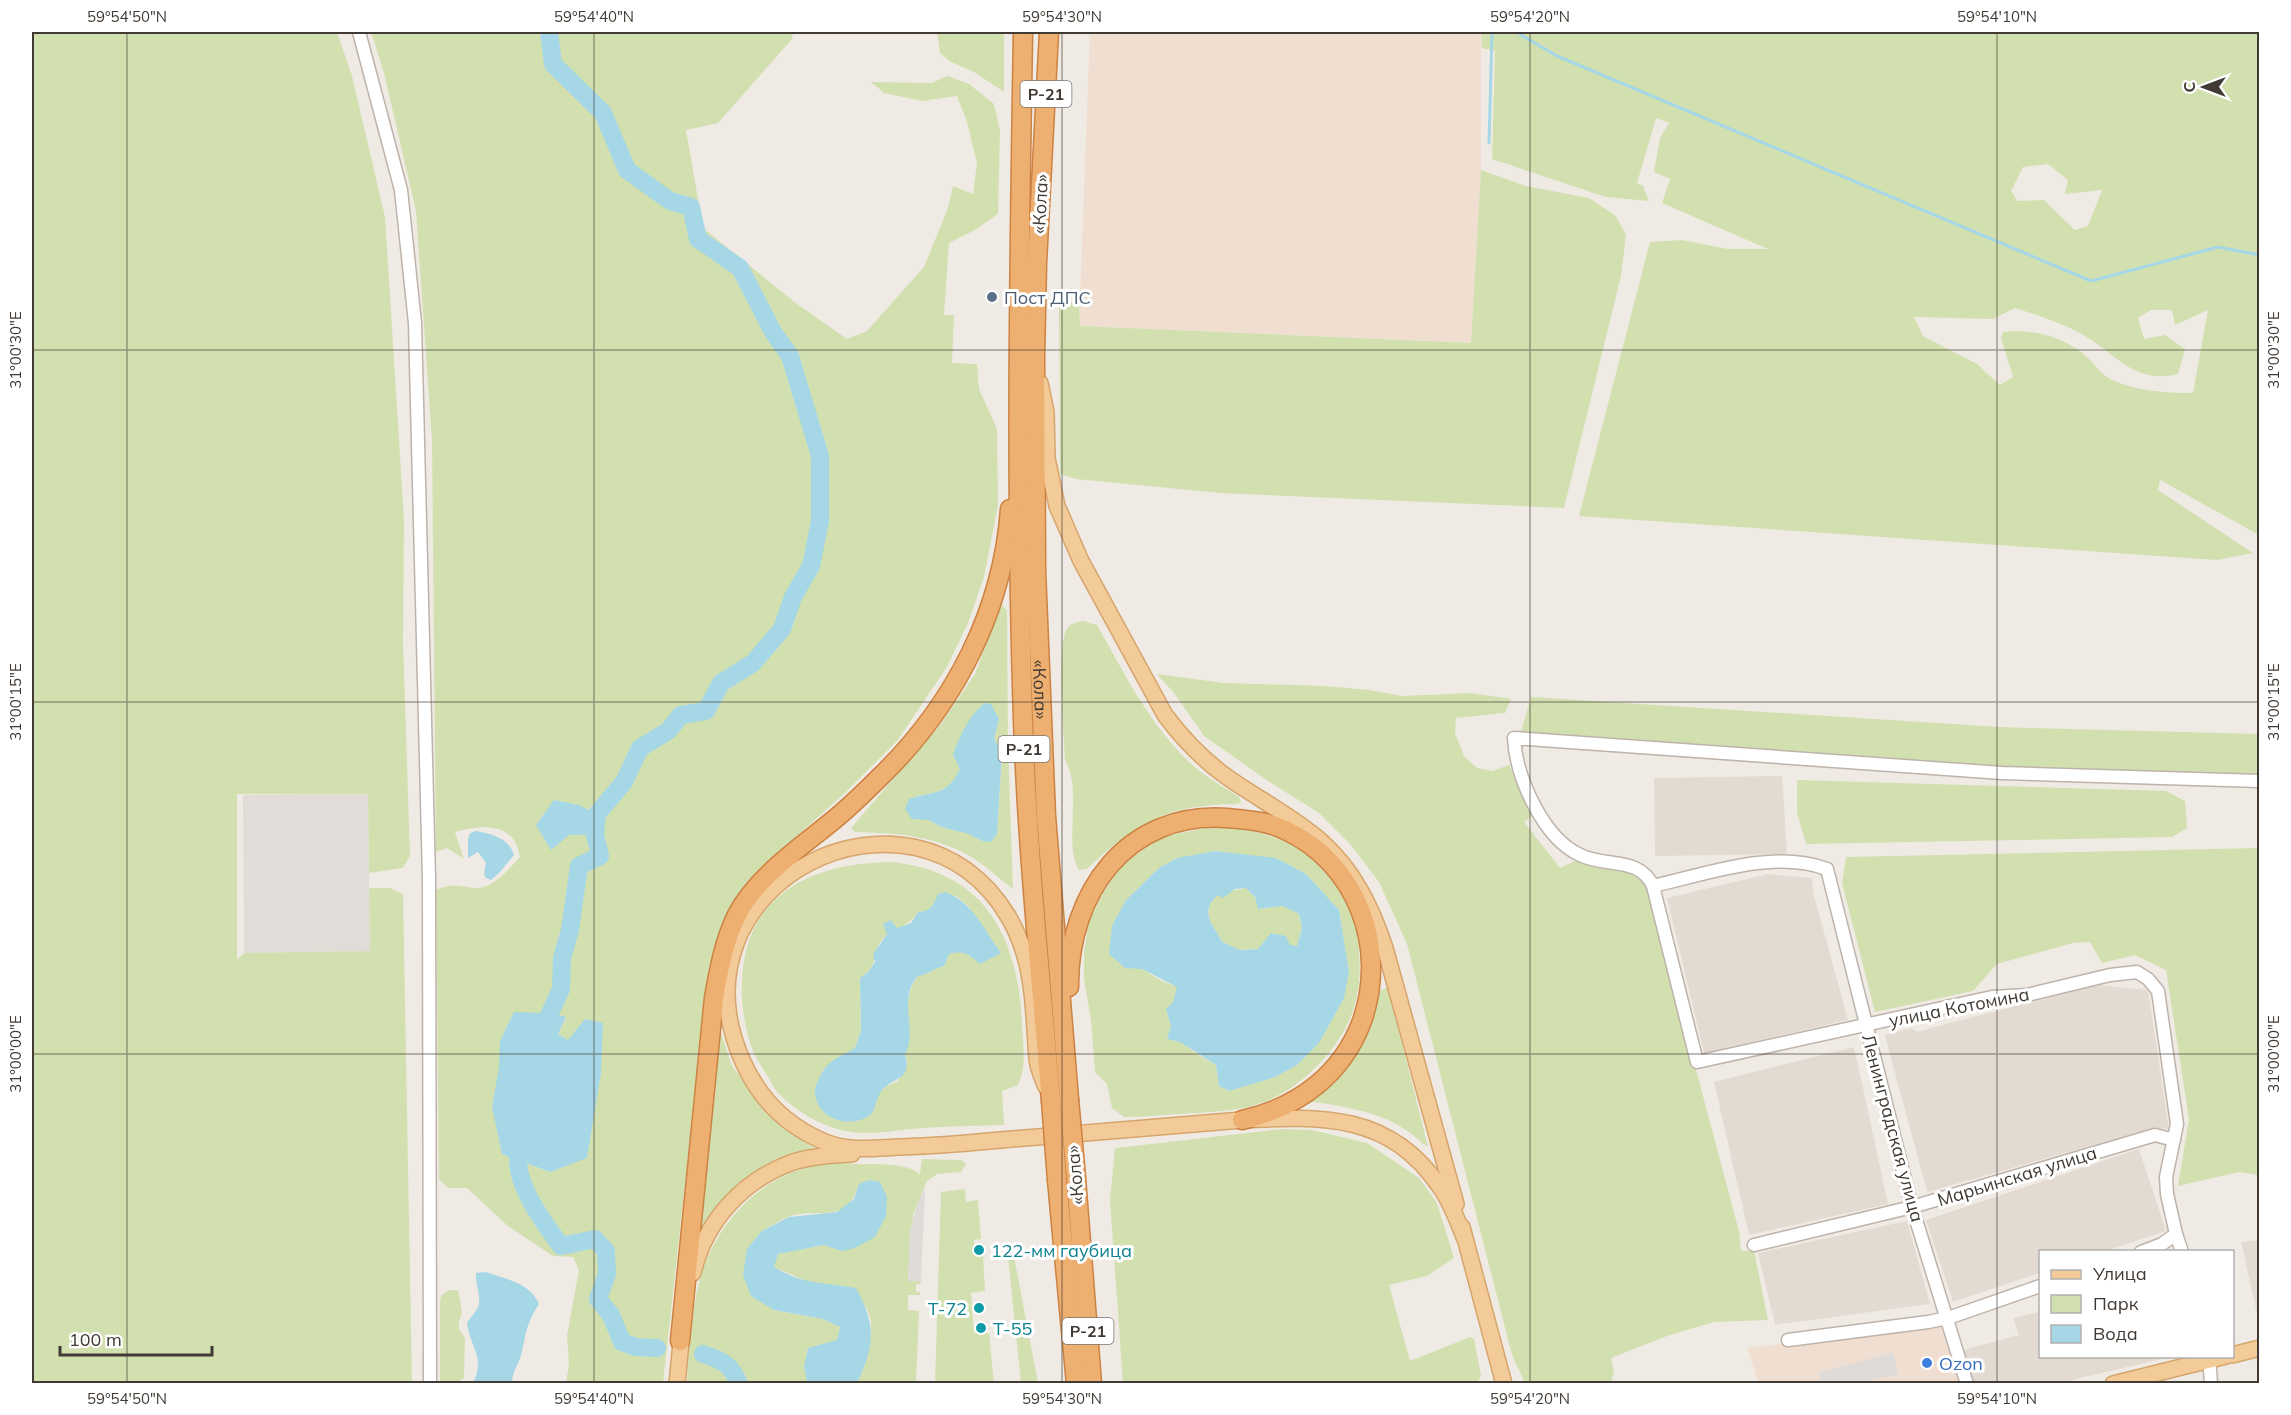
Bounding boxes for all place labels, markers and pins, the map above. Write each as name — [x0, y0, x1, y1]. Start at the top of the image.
place label: Пост ДПС — [1004, 286, 1091, 309]
marker: Пост ДПС — [985, 290, 999, 304]
place label: 122-мм гаубица — [991, 1239, 1132, 1262]
marker: 122-мм гаубица — [972, 1243, 986, 1257]
place label: Т-72 — [928, 1297, 967, 1320]
marker: Т-72 — [972, 1301, 986, 1315]
place label: Т-55 — [993, 1317, 1033, 1340]
marker: Т-55 — [974, 1321, 988, 1335]
place label: Ozon — [1939, 1352, 1983, 1375]
marker: Ozon — [1920, 1356, 1934, 1370]

